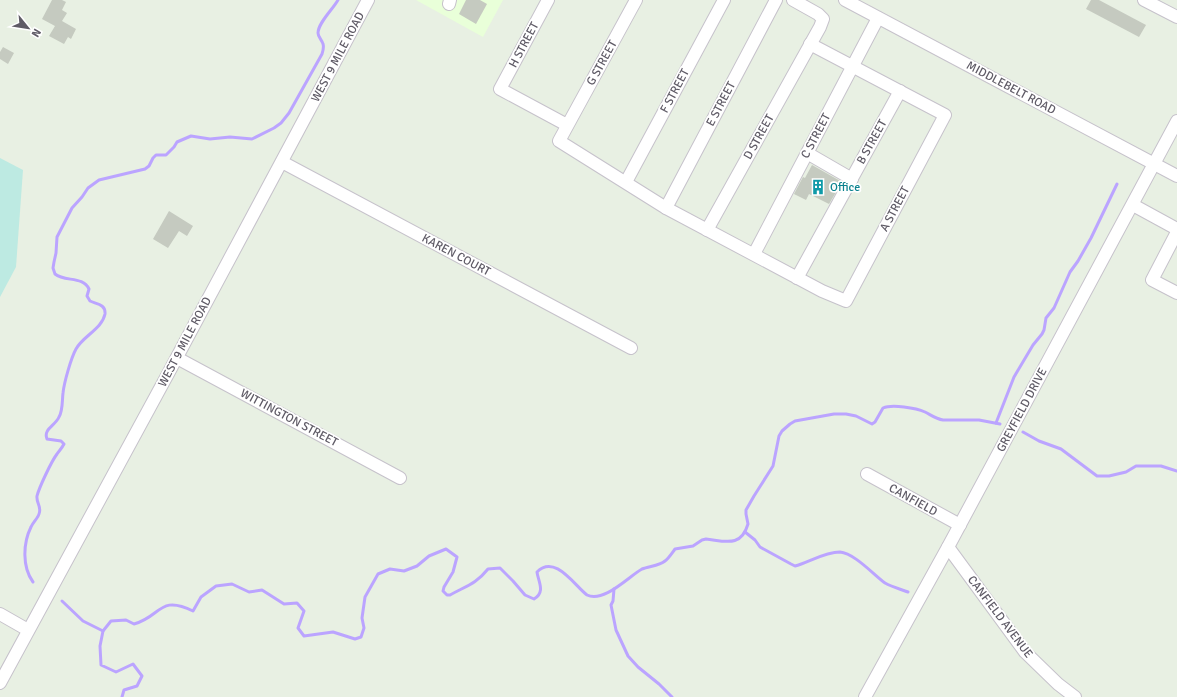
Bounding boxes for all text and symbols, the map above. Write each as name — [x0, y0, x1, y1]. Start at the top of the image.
north arrow — [8, 8, 48, 48]
street label: WEST 9 MILE ROAD — [308, 9, 368, 105]
street label: H STREET — [506, 19, 542, 70]
text: N — [29, 26, 44, 39]
street label: G STREET — [583, 38, 621, 88]
street label: MIDDLEBELT ROAD — [964, 58, 1058, 118]
street label: F STREET — [657, 66, 693, 116]
street label: E STREET — [703, 79, 739, 129]
street label: C STREET — [798, 111, 834, 161]
street label: D STREET — [740, 112, 778, 162]
street label: B STREET — [854, 117, 890, 167]
building icon: Office — [809, 178, 827, 196]
place label: Office — [830, 180, 860, 195]
street label: A STREET — [877, 184, 913, 234]
street label: KAREN COURT — [419, 231, 493, 279]
street label: WEST 9 MILE ROAD — [155, 294, 215, 390]
street label: GREYFIELD DRIVE — [994, 365, 1051, 455]
street label: WITTINGTON STREET — [238, 386, 340, 450]
street label: CANFIELD — [886, 481, 940, 520]
street label: CANFIELD AVENUE — [964, 573, 1036, 661]

